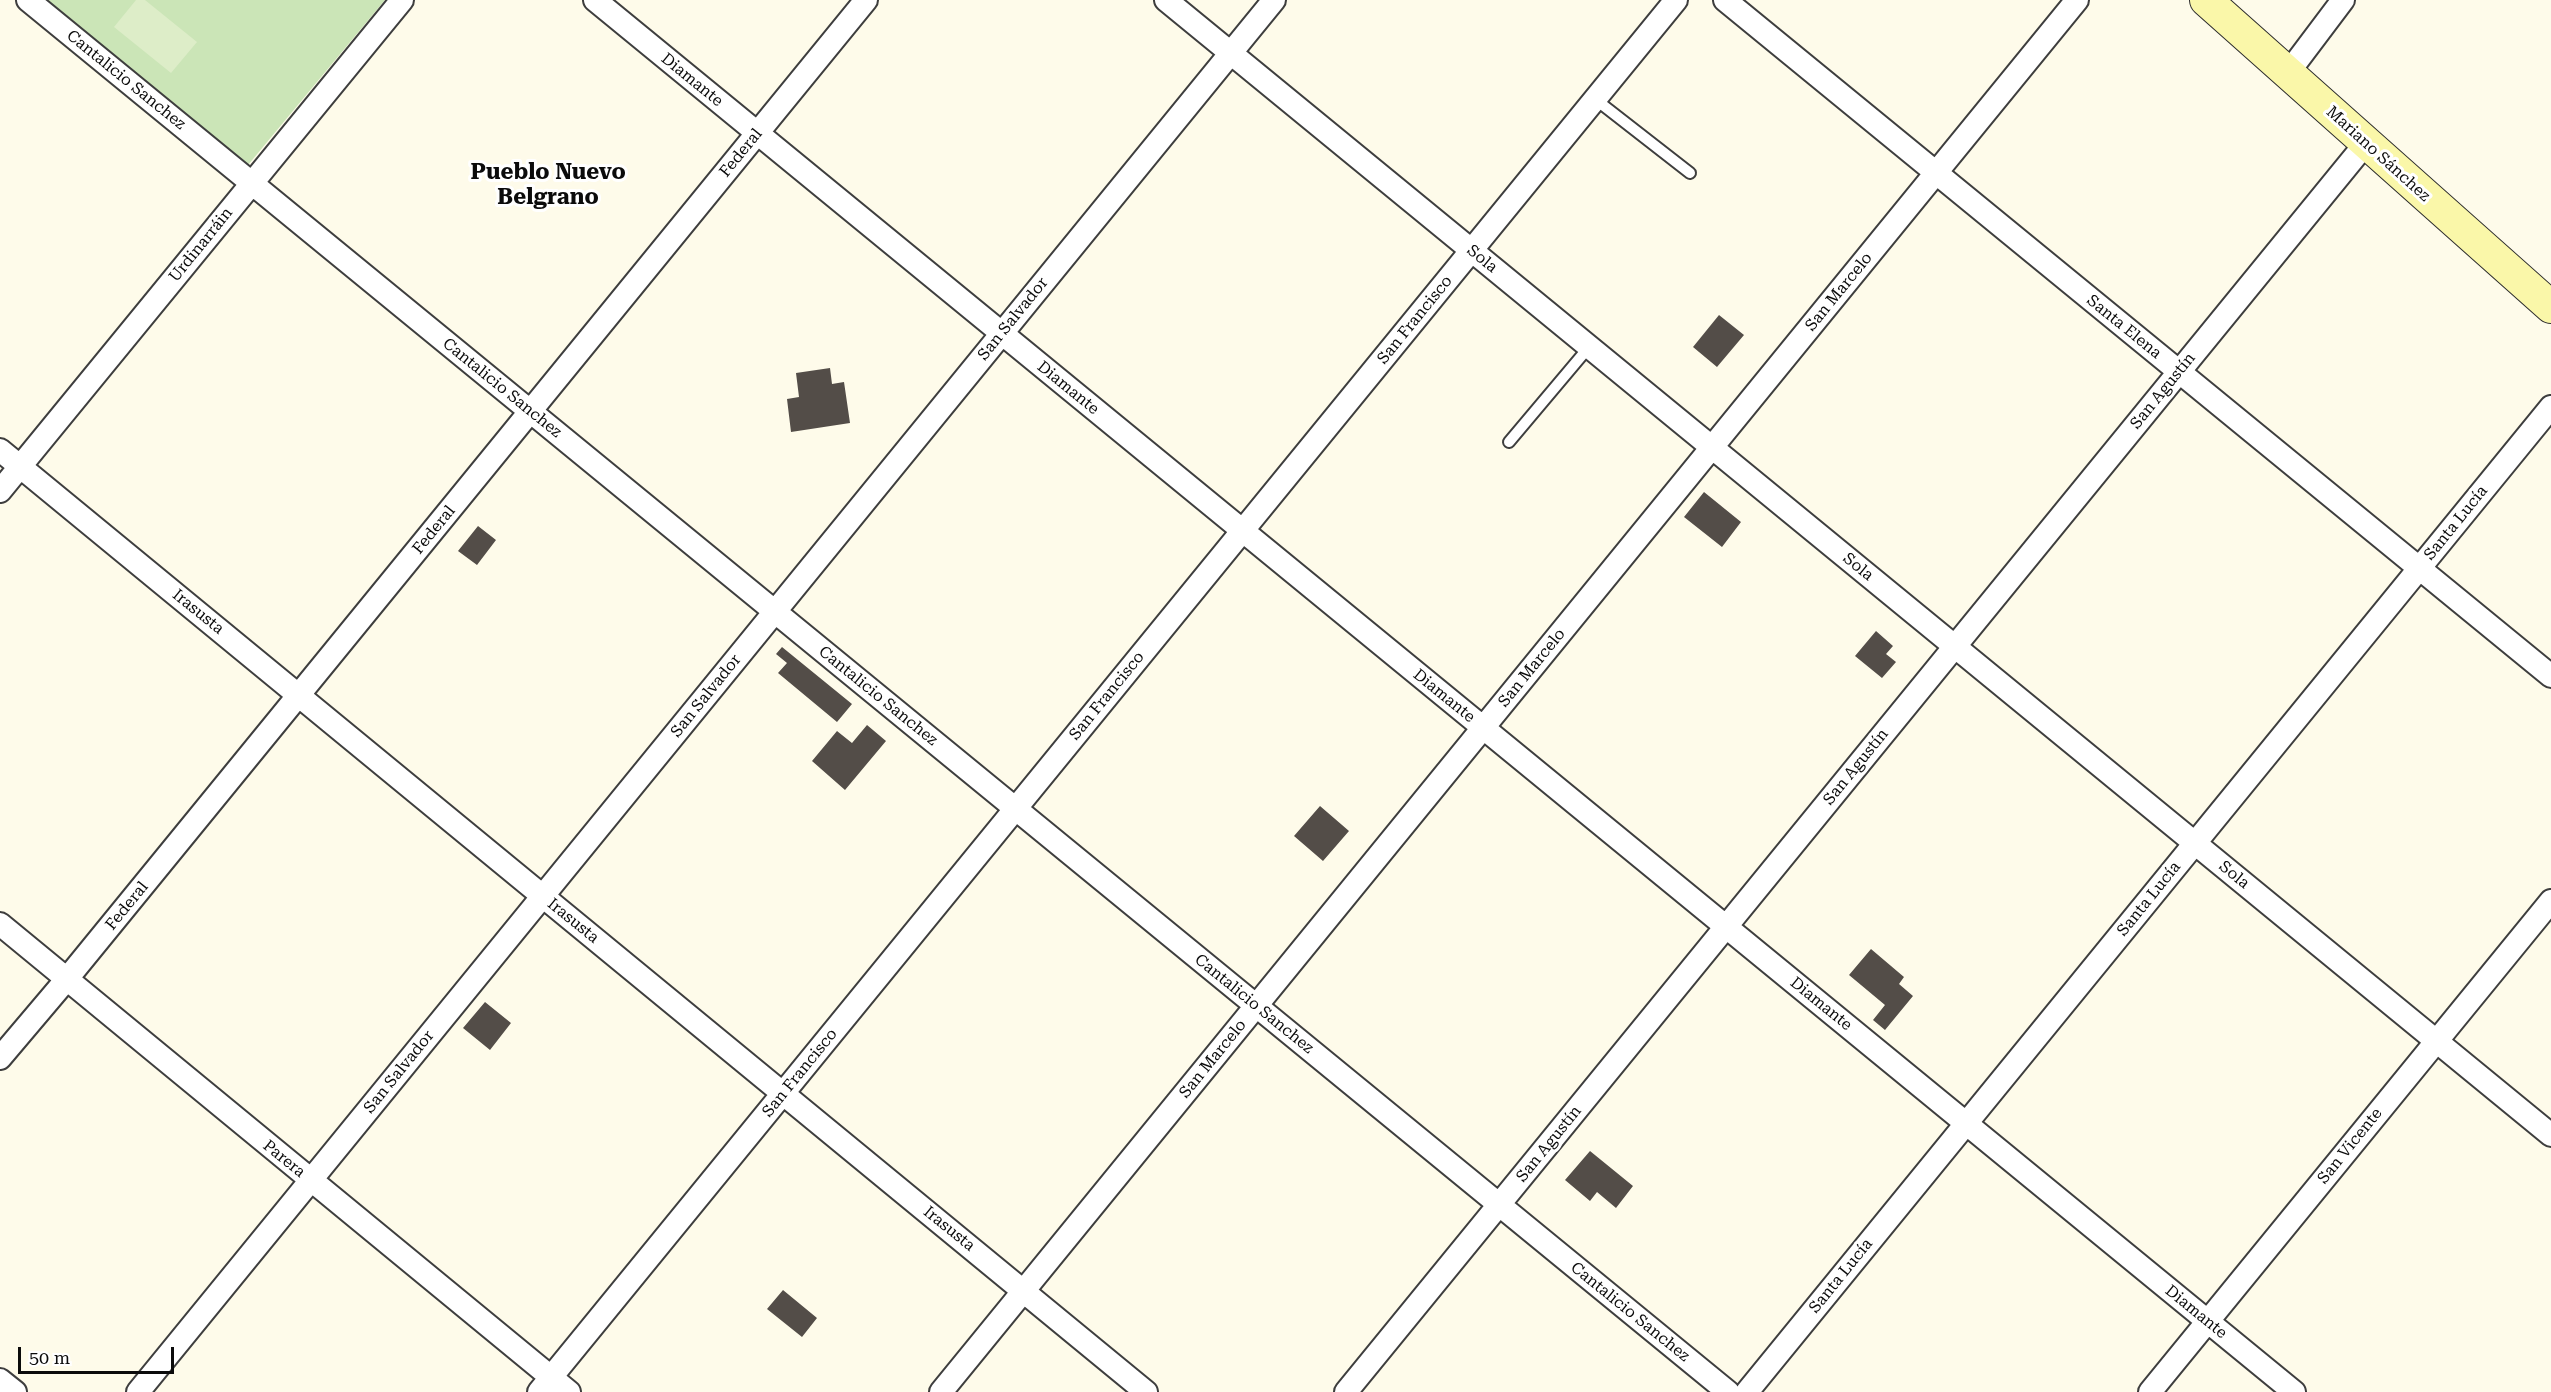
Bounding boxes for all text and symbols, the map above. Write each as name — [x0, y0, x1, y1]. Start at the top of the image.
street label: Cantalicio Sanchez — [63, 26, 189, 134]
street label: Diamante — [657, 49, 727, 111]
street label: Mariano Sánchez — [2322, 102, 2434, 206]
street label: Federal — [716, 125, 766, 181]
district label: Pueblo Nuevo Belgrano — [470, 160, 626, 212]
street label: Urdinarráin — [165, 204, 237, 286]
street label: Sola — [1463, 241, 1501, 277]
street label: San Marcelo — [1801, 249, 1877, 335]
street label: San Francisco — [1373, 272, 1457, 368]
street label: San Salvador — [974, 274, 1052, 364]
street label: Santa Elena — [2083, 291, 2165, 363]
street label: Cantalicio Sanchez — [439, 334, 565, 442]
street label: San Agustín — [2126, 349, 2200, 433]
street label: Diamante — [1033, 357, 1103, 419]
street label: Santa Lucía — [2420, 482, 2492, 564]
street label: Federal — [409, 502, 459, 558]
street label: Sola — [1839, 549, 1877, 585]
street label: Irasusta — [168, 585, 228, 639]
street label: San Marcelo — [1494, 625, 1570, 711]
street label: Cantalicio Sanchez — [815, 642, 941, 750]
street label: San Francisco — [1065, 648, 1149, 744]
street label: San Salvador — [667, 651, 745, 741]
street label: Diamante — [1409, 665, 1479, 727]
street label: San Agustín — [1819, 725, 1893, 809]
street label: Sola — [2215, 857, 2253, 893]
street label: Santa Lucía — [2113, 858, 2185, 940]
street label: Federal — [102, 878, 152, 934]
street label: Irasusta — [543, 894, 603, 948]
street label: Cantalicio Sanchez — [1191, 950, 1317, 1058]
street label: Diamante — [1786, 973, 1856, 1035]
street label: San Marcelo — [1175, 1016, 1251, 1102]
street label: San Francisco — [758, 1025, 842, 1121]
street label: San Salvador — [360, 1027, 438, 1117]
street label: San Agustín — [1512, 1102, 1586, 1186]
street label: San Vicente — [2314, 1104, 2386, 1188]
street label: Parera — [259, 1136, 309, 1182]
street label: Irasusta — [919, 1202, 979, 1256]
street label: Santa Lucía — [1805, 1235, 1877, 1317]
street label: Cantalicio Sanchez — [1567, 1258, 1693, 1366]
street label: Diamante — [2161, 1281, 2231, 1343]
scale bar — [21, 1335, 177, 1373]
text: 50 m — [29, 1347, 70, 1368]

